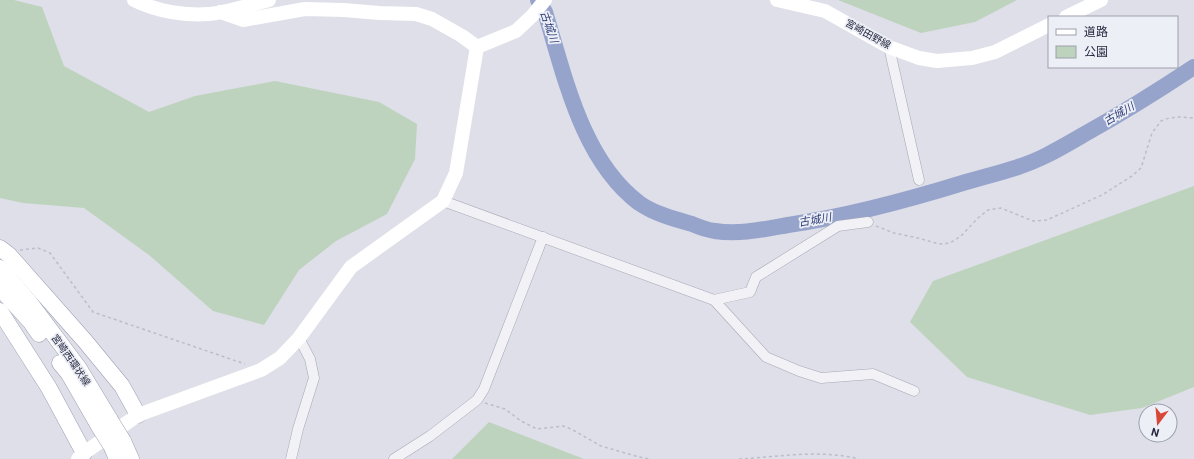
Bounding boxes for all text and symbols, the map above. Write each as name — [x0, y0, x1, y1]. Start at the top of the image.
water label: 古城川 — [537, 9, 561, 46]
legend — [1048, 16, 1178, 68]
street label: 宮崎田野線 — [843, 17, 893, 51]
text: 道路 — [1084, 25, 1108, 39]
text: 公園 — [1084, 45, 1108, 59]
water label: 古城川 — [1102, 99, 1137, 128]
water label: 古城川 — [798, 211, 833, 229]
street label: 宮崎西環状線 — [49, 332, 93, 388]
north arrow — [1138, 403, 1178, 443]
text: N — [1150, 425, 1161, 439]

